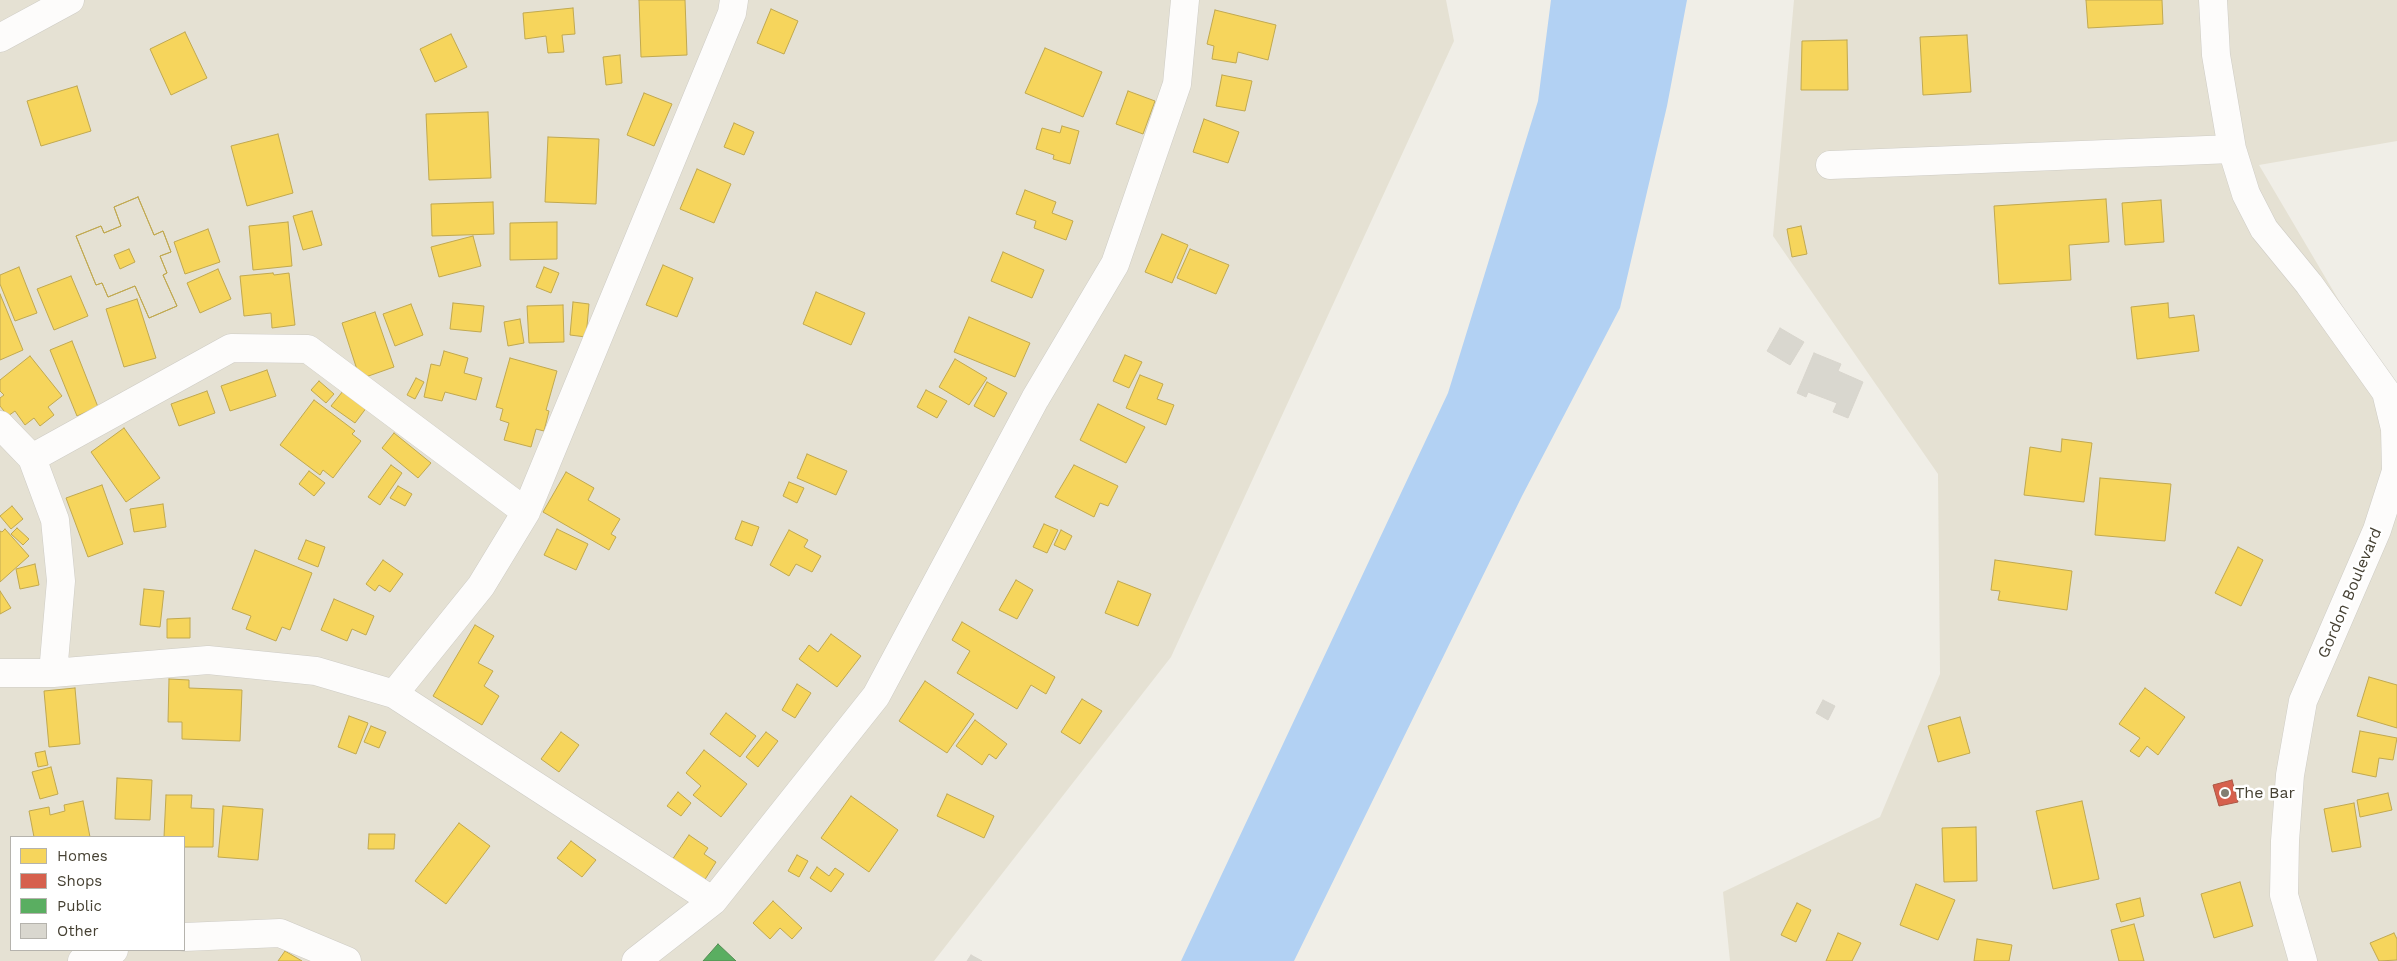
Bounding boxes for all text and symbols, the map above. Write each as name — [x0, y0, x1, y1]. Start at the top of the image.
street label: Gordon Boulevard — [2314, 525, 2386, 661]
place label: The Bar — [2235, 783, 2295, 803]
marker: The Bar — [2219, 787, 2231, 799]
legend — [10, 836, 185, 951]
text: Homes — [57, 847, 108, 865]
text: Shops — [57, 872, 102, 890]
text: Public — [57, 897, 102, 915]
text: Other — [57, 922, 99, 940]

